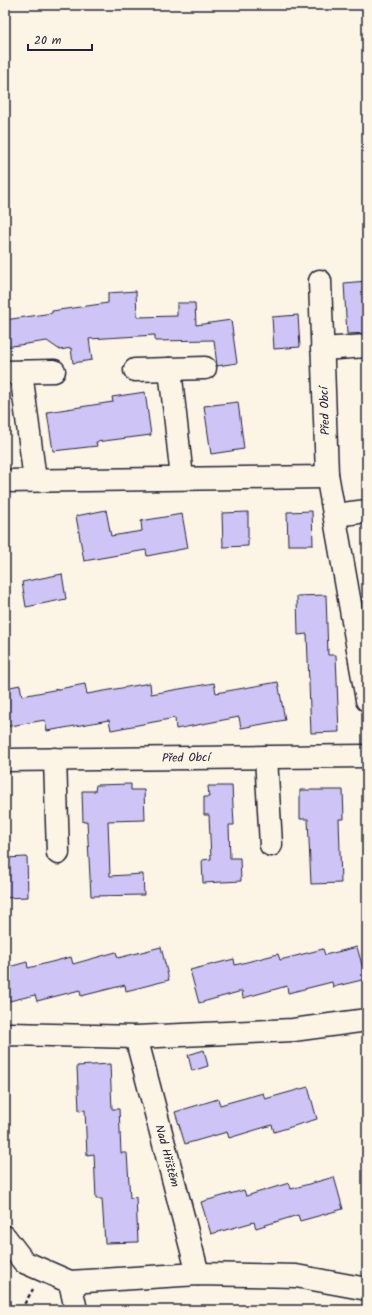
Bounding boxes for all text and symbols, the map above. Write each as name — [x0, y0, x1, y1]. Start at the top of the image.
scale bar — [28, 26, 92, 52]
text: 20 m — [34, 31, 62, 50]
street label: Před Obcí — [315, 384, 335, 436]
street label: Před Obcí — [162, 748, 212, 768]
street label: Nad Hřištěm — [150, 1123, 185, 1190]

